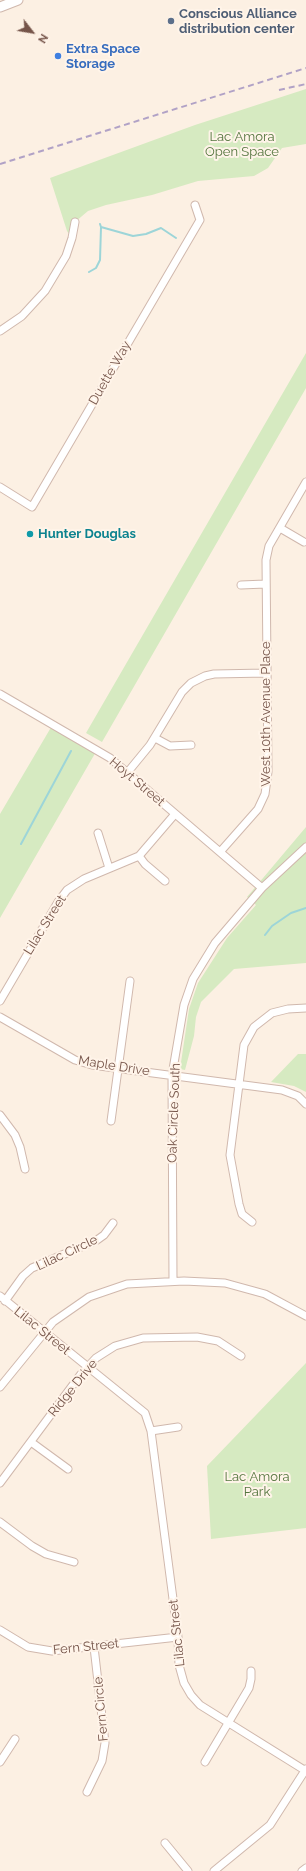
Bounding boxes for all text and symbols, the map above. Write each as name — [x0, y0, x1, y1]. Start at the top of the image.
place label: Conscious Alliance distribution center — [179, 6, 297, 37]
north arrow — [12, 12, 52, 52]
marker: Conscious Alliance distribution center — [166, 16, 176, 26]
text: N — [35, 31, 50, 45]
place label: Extra Space Storage — [66, 41, 140, 72]
marker: Extra Space Storage — [53, 51, 63, 61]
park label: Lac Amora Open Space — [205, 129, 279, 160]
street label: Duette Way — [86, 338, 134, 408]
place label: Hunter Douglas — [38, 526, 136, 542]
marker: Hunter Douglas — [25, 529, 35, 539]
street label: West 10th Avenue Place — [258, 641, 274, 787]
street label: Hoyt Street — [106, 754, 168, 810]
street label: Lilac Street — [20, 892, 70, 958]
street label: Maple Drive — [77, 1053, 151, 1079]
street label: Oak Circle South — [164, 1063, 184, 1163]
street label: Lilac Circle — [34, 1232, 100, 1274]
street label: Lilac Street — [11, 1304, 73, 1358]
street label: Ridge Drive — [45, 1356, 101, 1420]
park label: Lac Amora Park — [224, 1469, 290, 1500]
street label: Lilac Street — [166, 1599, 188, 1667]
street label: Fern Street — [52, 1636, 120, 1658]
street label: Fern Circle — [90, 1676, 112, 1742]

